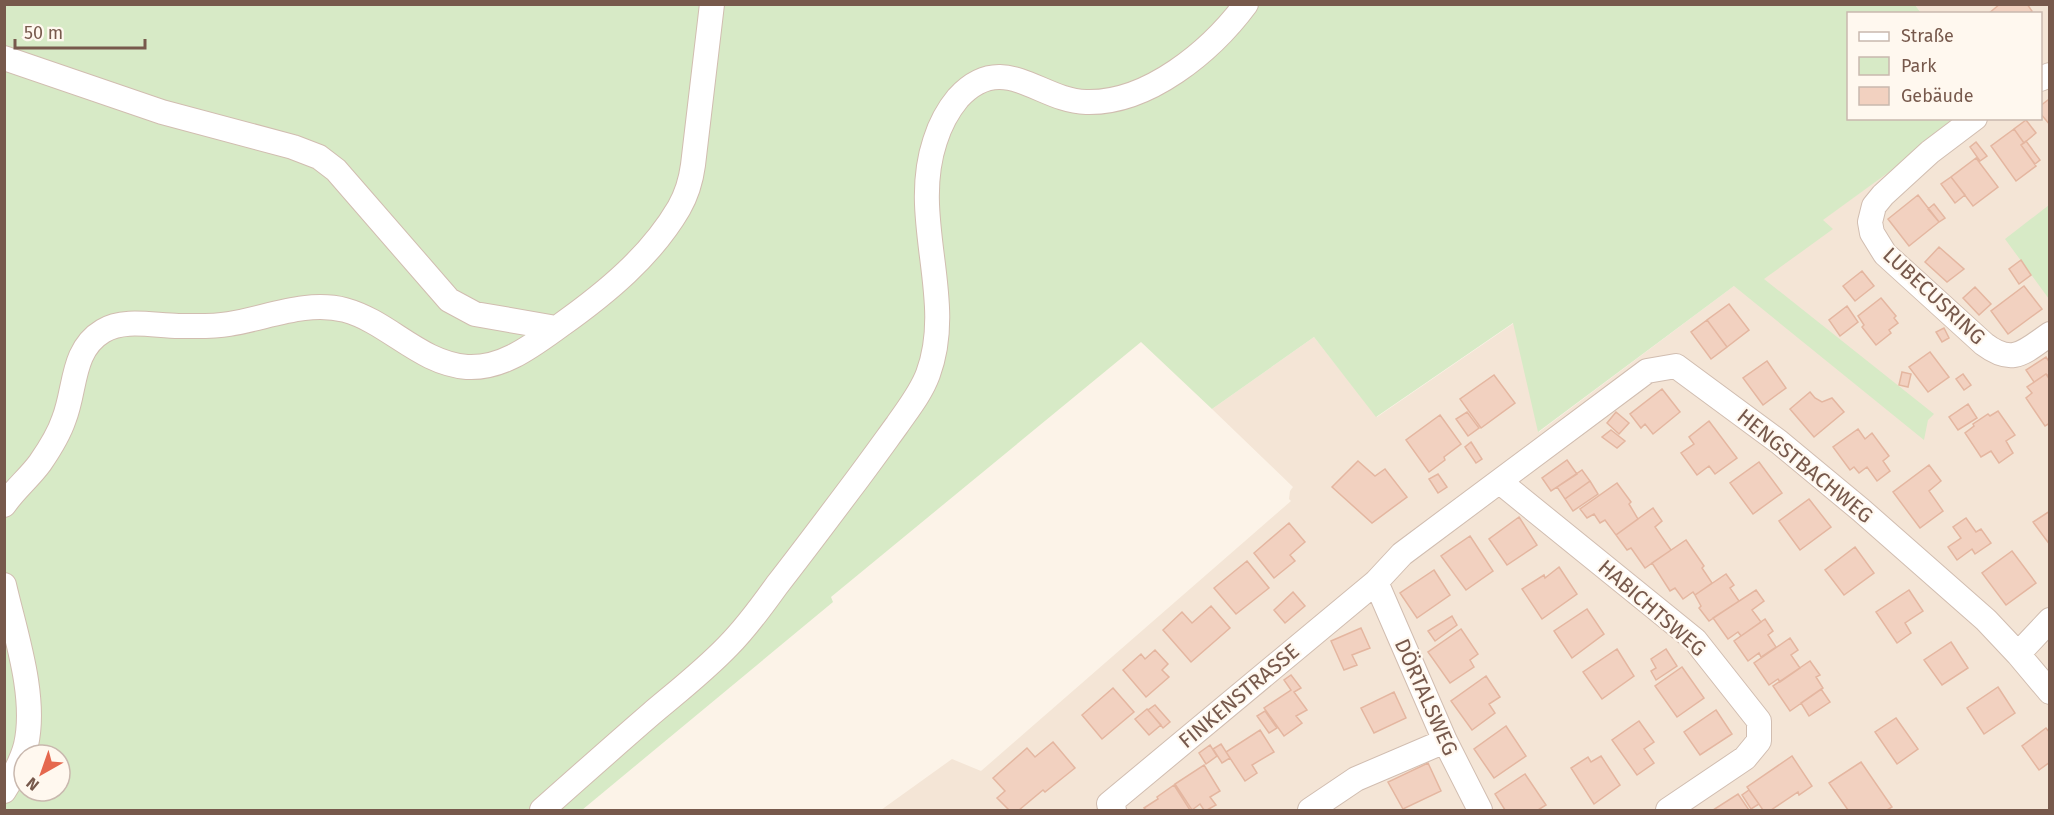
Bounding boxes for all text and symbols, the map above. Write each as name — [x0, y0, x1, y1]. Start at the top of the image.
scale bar — [15, 12, 146, 50]
legend — [1847, 12, 2042, 120]
text: 50 m — [24, 22, 63, 44]
text: Straße — [1901, 25, 1954, 47]
text: Park — [1901, 55, 1937, 77]
text: Gebäude — [1901, 85, 1974, 107]
street label: LUBECUSRING — [1877, 242, 1991, 350]
street label: HENGSTBACHWEG — [1732, 403, 1878, 529]
street label: HABICHTSWEG — [1593, 554, 1711, 662]
street label: DÖRTALSWEG — [1389, 635, 1463, 759]
street label: FINKENSTRASSE — [1173, 638, 1305, 754]
north arrow — [12, 743, 72, 803]
text: N — [23, 773, 43, 795]

